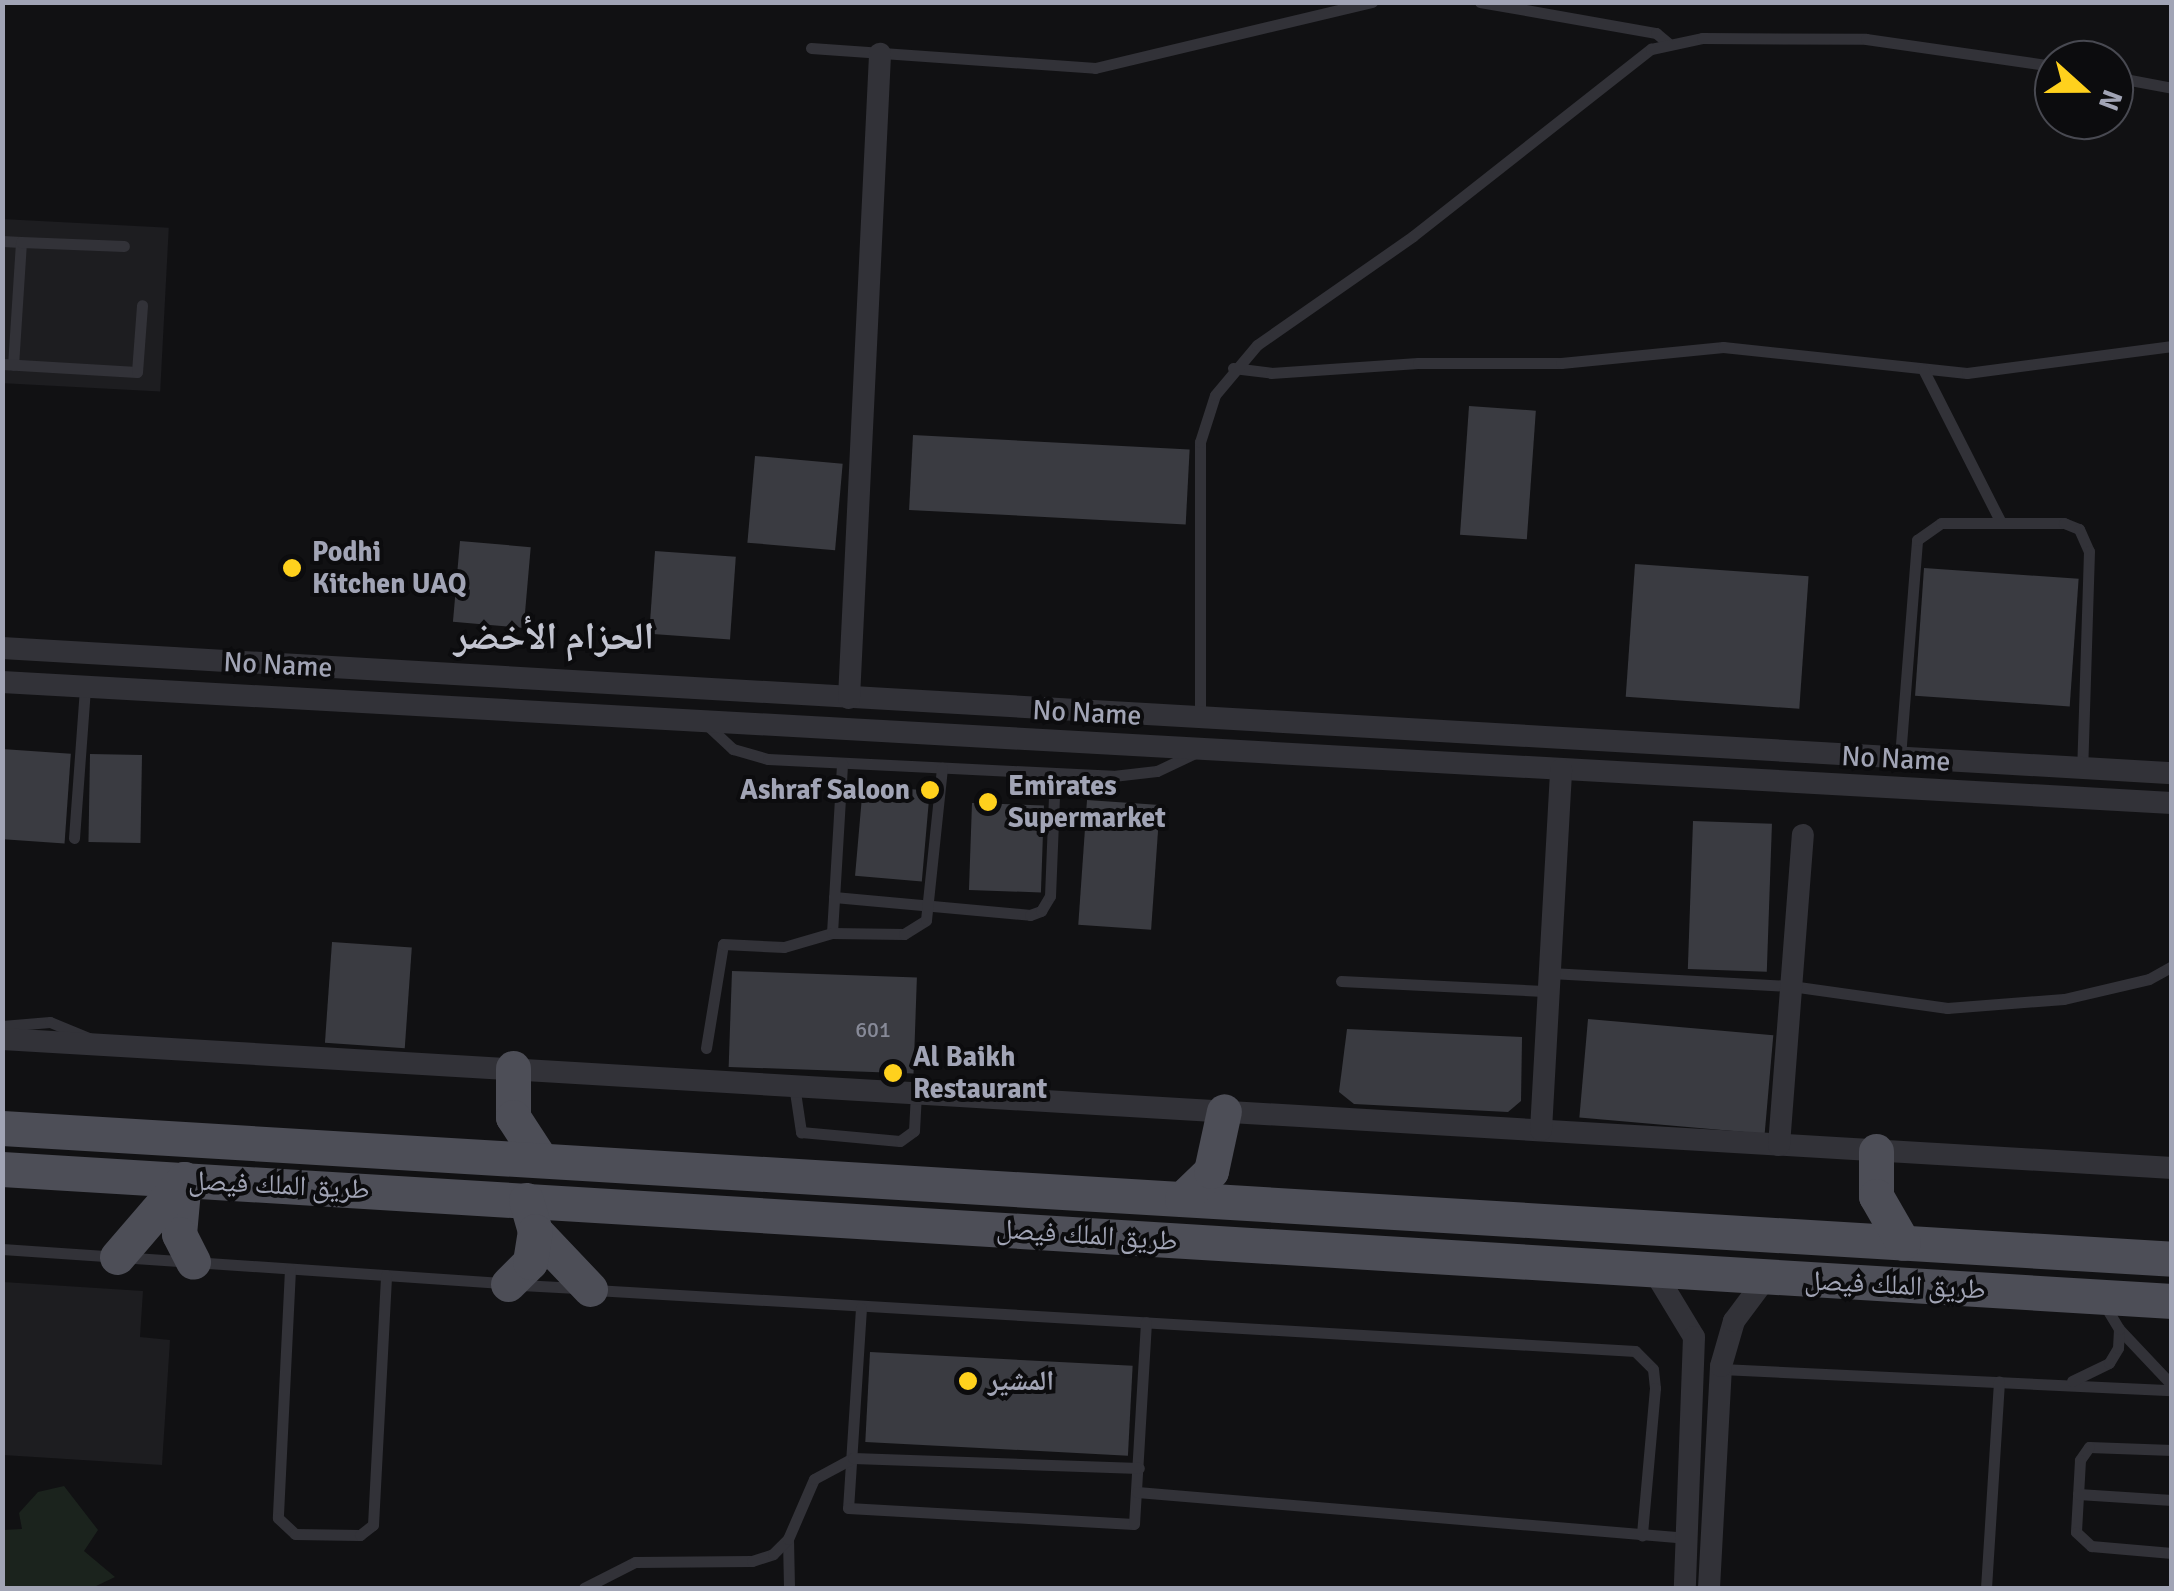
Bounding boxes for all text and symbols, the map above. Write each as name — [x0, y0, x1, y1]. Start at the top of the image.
north arrow — [2034, 40, 2134, 140]
text: N — [2091, 85, 2130, 115]
place label: Podhi Kitchen UAQ — [312, 535, 466, 601]
marker: Podhi Kitchen UAQ — [281, 557, 303, 579]
district label: الحزام الأخضر — [454, 614, 654, 660]
street label: No Name — [223, 645, 333, 685]
street label: No Name — [1032, 693, 1142, 733]
street label: No Name — [1841, 739, 1951, 779]
place label: Emirates Supermarket — [1008, 769, 1166, 835]
place label: Ashraf Saloon — [740, 773, 910, 807]
marker: Ashraf Saloon — [919, 779, 941, 801]
marker: Emirates Supermarket — [977, 791, 999, 813]
house number: 601 — [855, 1017, 891, 1043]
place label: Al Baikh Restaurant — [913, 1040, 1047, 1106]
marker: Al Baikh Restaurant — [882, 1062, 904, 1084]
street label: طريق الملك فيصل — [187, 1163, 371, 1207]
street label: طريق الملك فيصل — [995, 1212, 1179, 1258]
street label: طريق الملك فيصل — [1803, 1263, 1987, 1307]
place label: المشير — [988, 1364, 1054, 1398]
marker: المشير — [957, 1370, 979, 1392]

